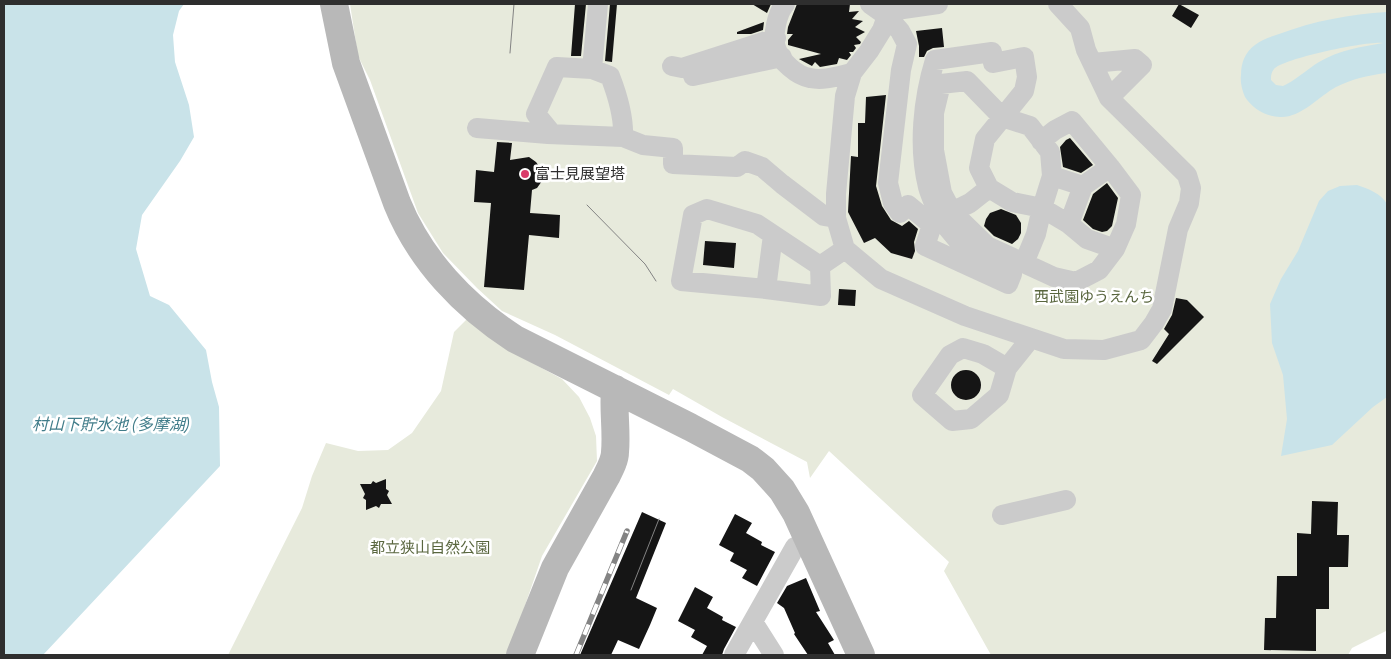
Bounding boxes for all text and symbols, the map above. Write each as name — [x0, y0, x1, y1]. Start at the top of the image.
place label: 富士見展望塔 — [535, 165, 625, 182]
marker: 富士見展望塔 — [519, 168, 531, 180]
park label: 西武園ゆうえんち — [1034, 288, 1154, 305]
water label: 村山下貯水池 (多摩湖) — [32, 415, 190, 434]
park label: 都立狭山自然公園 — [370, 539, 490, 556]

